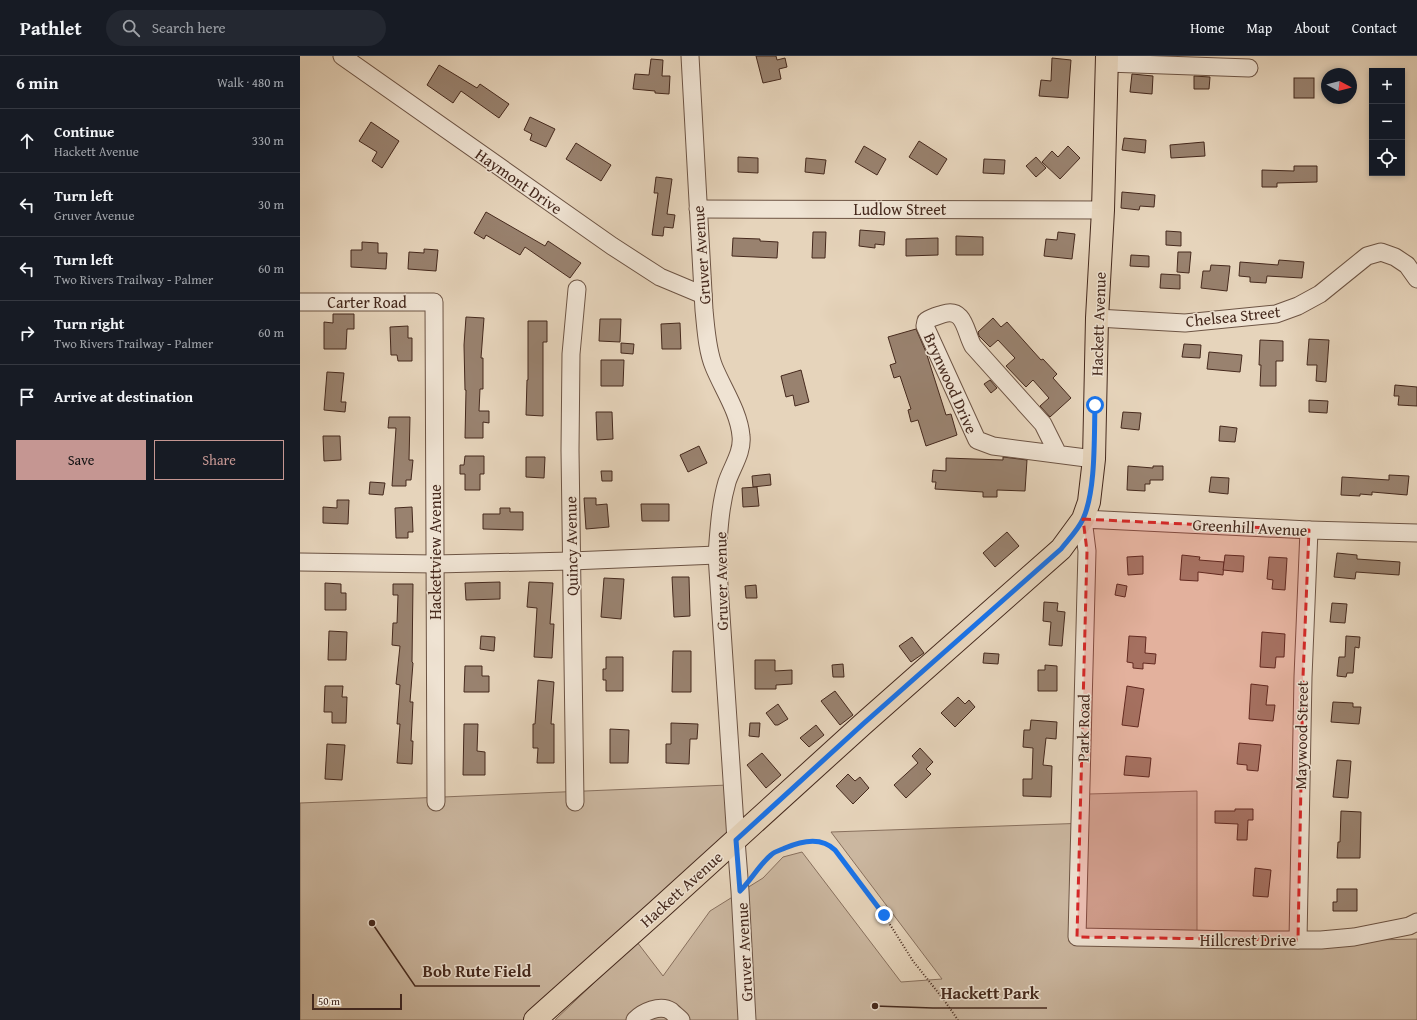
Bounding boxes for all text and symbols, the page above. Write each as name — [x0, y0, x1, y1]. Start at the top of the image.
search box — [106, 10, 386, 46]
text: Pathlet — [20, 14, 82, 42]
icon: search — [120, 17, 142, 39]
text: Search here — [152, 17, 226, 38]
text: Home — [1190, 18, 1225, 38]
text: Map — [1247, 18, 1272, 38]
text: About — [1294, 18, 1330, 38]
text: Contact — [1352, 18, 1397, 38]
north arrow — [1321, 68, 1357, 104]
map controls — [1369, 68, 1405, 176]
button: + — [1369, 68, 1405, 104]
text: 6 min — [16, 70, 58, 95]
text: Walk · 480 m — [217, 73, 284, 92]
button: − — [1369, 104, 1405, 140]
text: Continue — [54, 121, 115, 142]
icon: ahead — [16, 130, 38, 152]
text: 330 m — [252, 131, 284, 150]
button: locate — [1369, 140, 1405, 176]
text: Hackett Avenue — [54, 142, 139, 161]
street label: Haymont Drive — [471, 142, 567, 220]
text: Turn left — [54, 185, 113, 206]
icon: left — [16, 194, 38, 216]
text: 30 m — [258, 195, 284, 214]
street label: Ludlow Street — [854, 197, 947, 221]
street label: Gruver Avenue — [686, 205, 716, 305]
text: Gruver Avenue — [54, 206, 134, 225]
text: Turn left — [54, 249, 113, 270]
icon: left — [16, 258, 38, 280]
text: 60 m — [258, 259, 284, 278]
text: Two Rivers Trailway - Palmer — [54, 270, 213, 289]
street label: Hackett Avenue — [1084, 271, 1112, 377]
street label: Carter Road — [327, 290, 407, 314]
street label: Chelsea Street — [1184, 299, 1282, 333]
text: Turn right — [54, 313, 125, 334]
icon: right — [16, 322, 38, 344]
text: 60 m — [258, 323, 284, 342]
street label: Brynwood Drive — [918, 329, 984, 437]
text: Two Rivers Trailway - Palmer — [54, 334, 213, 353]
icon: arrive — [16, 386, 38, 408]
text: Arrive at destination — [54, 386, 193, 407]
route start — [1086, 396, 1104, 414]
button: Save — [16, 440, 146, 480]
button: Share — [154, 440, 284, 480]
street label: Hackettview Avenue — [423, 484, 447, 620]
street label: Quincy Avenue — [558, 496, 584, 596]
street label: Greenhill Avenue — [1192, 512, 1308, 542]
street label: Gruver Avenue — [708, 531, 734, 631]
street label: Maywood Street — [1288, 680, 1314, 790]
street label: Park Road — [1070, 693, 1096, 762]
street label: Hackett Avenue — [634, 845, 728, 933]
street label: Gruver Avenue — [729, 902, 759, 1002]
route end — [875, 906, 893, 924]
street label: Hillcrest Drive — [1200, 928, 1296, 952]
callout: Bob Rute Field — [415, 957, 540, 986]
text: Bob Rute Field — [423, 958, 532, 983]
callout: Hackett Park — [933, 979, 1047, 1008]
text: Hackett Park — [941, 980, 1040, 1005]
scale bar — [312, 992, 402, 1011]
text: 50 m — [318, 993, 340, 1009]

